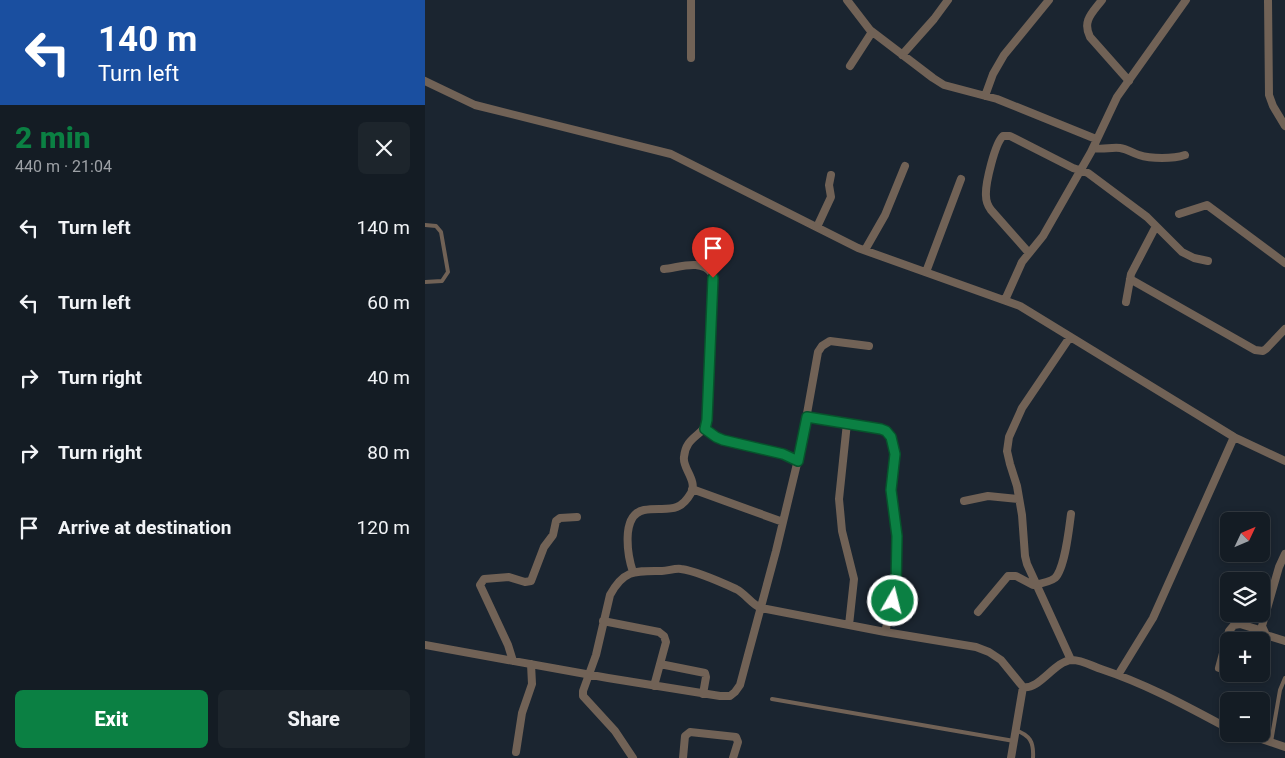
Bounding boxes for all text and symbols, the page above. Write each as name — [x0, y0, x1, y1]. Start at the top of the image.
text: 140 m — [98, 19, 197, 60]
icon: left — [15, 20, 80, 85]
text: Turn left — [98, 61, 179, 86]
text: 2 min — [15, 120, 91, 155]
button: close — [358, 122, 410, 174]
text: 440 m · 21:04 — [15, 157, 112, 176]
icon: left — [15, 214, 43, 242]
text: Turn left — [58, 216, 131, 239]
text: 140 m — [357, 216, 410, 239]
pin — [692, 227, 734, 278]
icon: arrive — [699, 234, 727, 262]
icon: left — [15, 289, 43, 317]
text: Turn left — [58, 291, 131, 314]
text: 60 m — [367, 291, 410, 314]
icon: right — [15, 364, 43, 392]
text: Turn right — [58, 366, 142, 389]
text: 40 m — [367, 366, 410, 389]
icon: right — [15, 439, 43, 467]
text: Turn right — [58, 441, 142, 464]
text: 80 m — [367, 441, 410, 464]
north arrow — [1220, 512, 1270, 562]
map controls — [1220, 512, 1270, 742]
icon: arrive — [15, 514, 43, 542]
text: Arrive at destination — [58, 516, 231, 539]
text: 120 m — [357, 516, 410, 539]
button: layers — [1220, 572, 1270, 622]
position arrow — [866, 574, 918, 626]
button: + — [1220, 632, 1270, 682]
button: Exit — [15, 690, 208, 748]
button: Share — [218, 690, 410, 748]
button: − — [1220, 692, 1270, 742]

